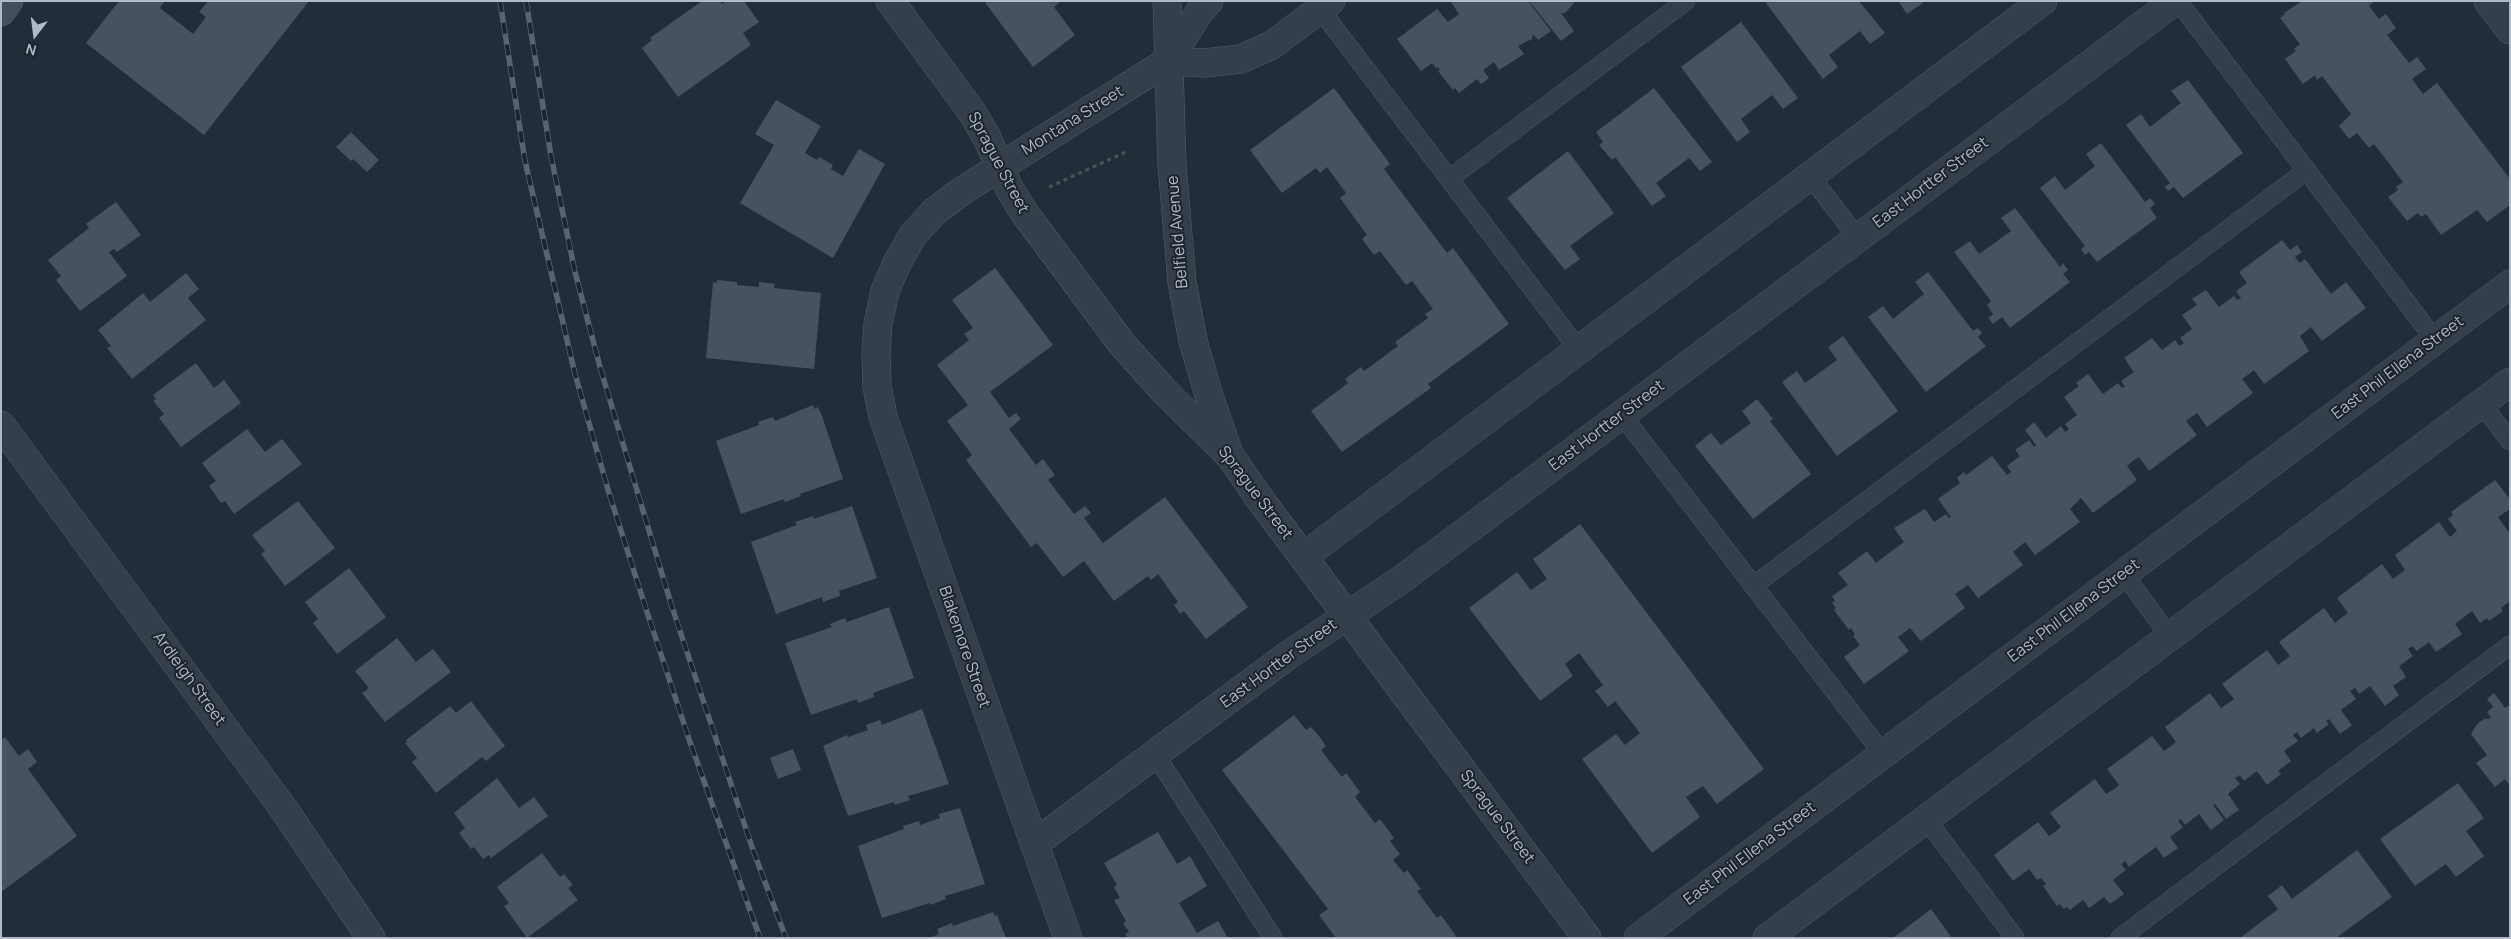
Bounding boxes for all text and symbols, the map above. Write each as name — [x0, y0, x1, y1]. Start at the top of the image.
north arrow — [10, 10, 60, 60]
text: N — [24, 39, 38, 60]
street label: Montana Street — [1019, 82, 1127, 160]
street label: Sprague Street — [963, 109, 1033, 217]
street label: East Hortter Street — [1870, 133, 1992, 233]
street label: Belfield Avenue — [1164, 175, 1192, 289]
street label: East Phil Ellena Street — [2328, 312, 2468, 424]
street label: East Hortter Street — [1546, 376, 1668, 476]
street label: Sprague Street — [1214, 442, 1296, 544]
street label: East Phil Ellena Street — [2004, 555, 2144, 667]
street label: Blakemore Street — [934, 584, 994, 710]
street label: East Hortter Street — [1217, 615, 1341, 713]
street label: Ardleigh Street — [149, 628, 229, 730]
street label: Sprague Street — [1456, 766, 1538, 868]
street label: East Phil Ellena Street — [1680, 798, 1820, 910]

